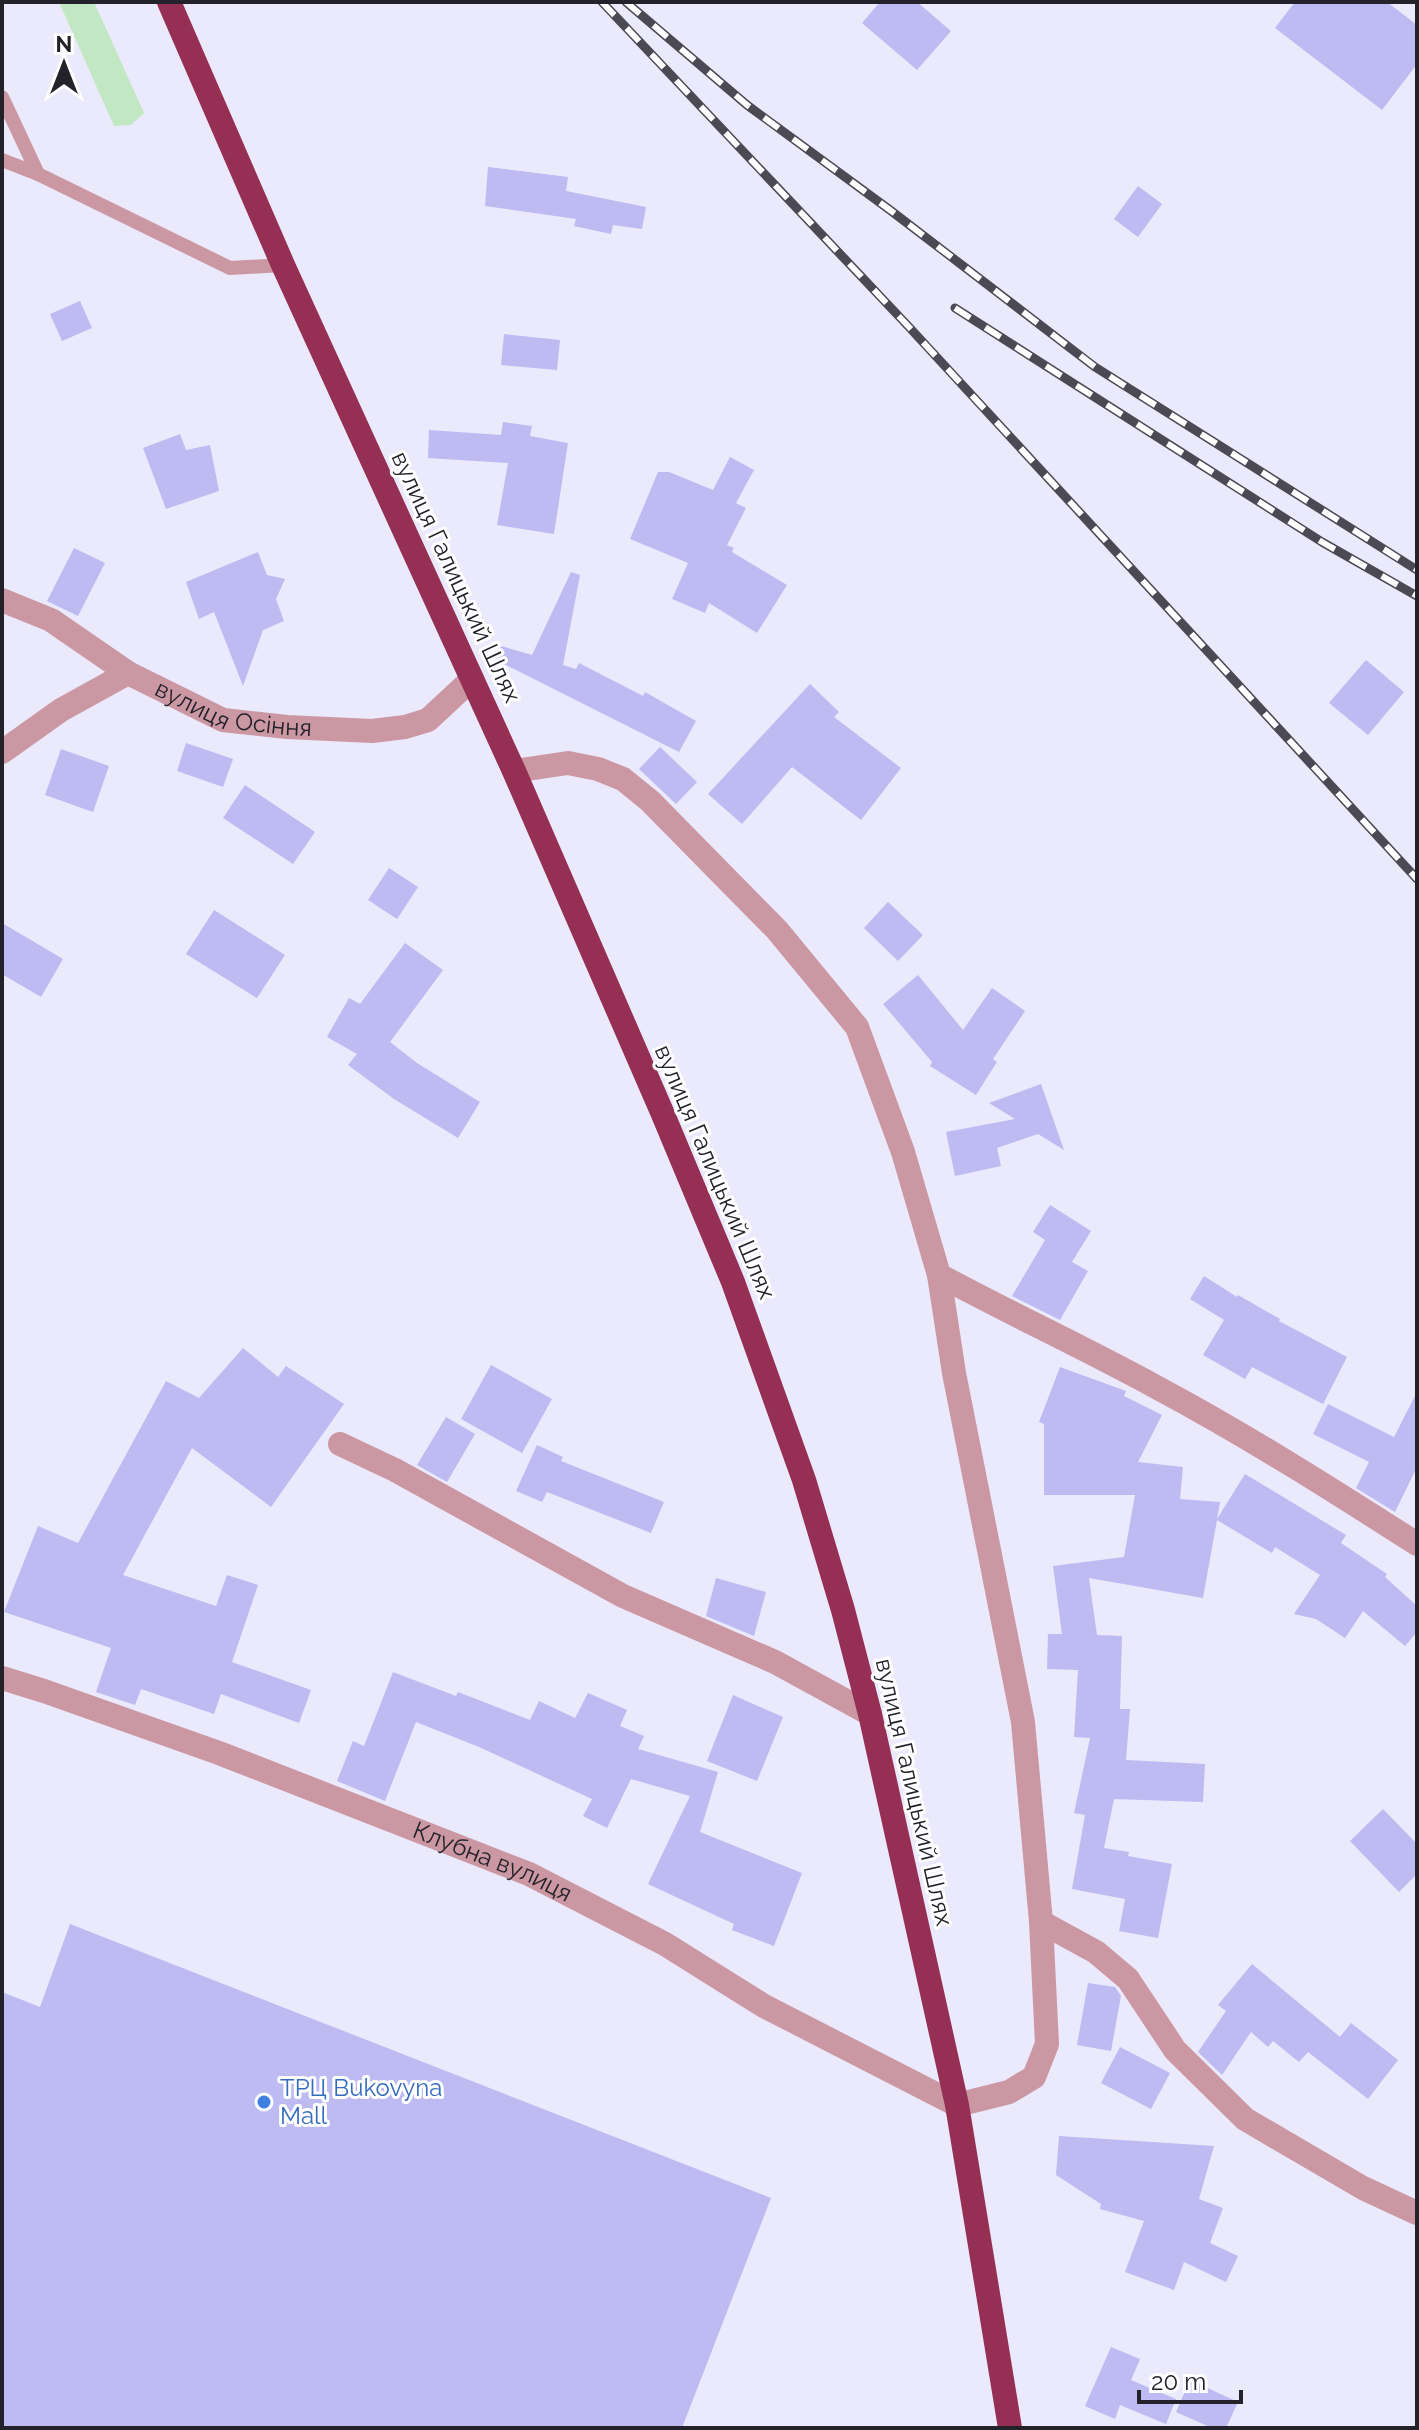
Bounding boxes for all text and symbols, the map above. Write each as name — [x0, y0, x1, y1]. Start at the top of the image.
north arrow — [24, 24, 104, 104]
text: N — [56, 31, 72, 57]
street label: вулиця Галицький Шлях — [386, 447, 527, 707]
street label: вулиця Осіння — [150, 674, 312, 742]
street label: вулиця Галицький Шлях — [649, 1040, 782, 1303]
street label: вулиця Галицький Шлях — [870, 1655, 959, 1928]
street label: Клубна вулиця — [409, 1815, 577, 1908]
place label: ТРЦ Bukovyna Mall — [280, 2073, 442, 2130]
marker: ТРЦ Bukovyna Mall — [255, 2093, 273, 2111]
scale bar — [1139, 2354, 1241, 2404]
text: 20 m — [1151, 2367, 1206, 2396]

